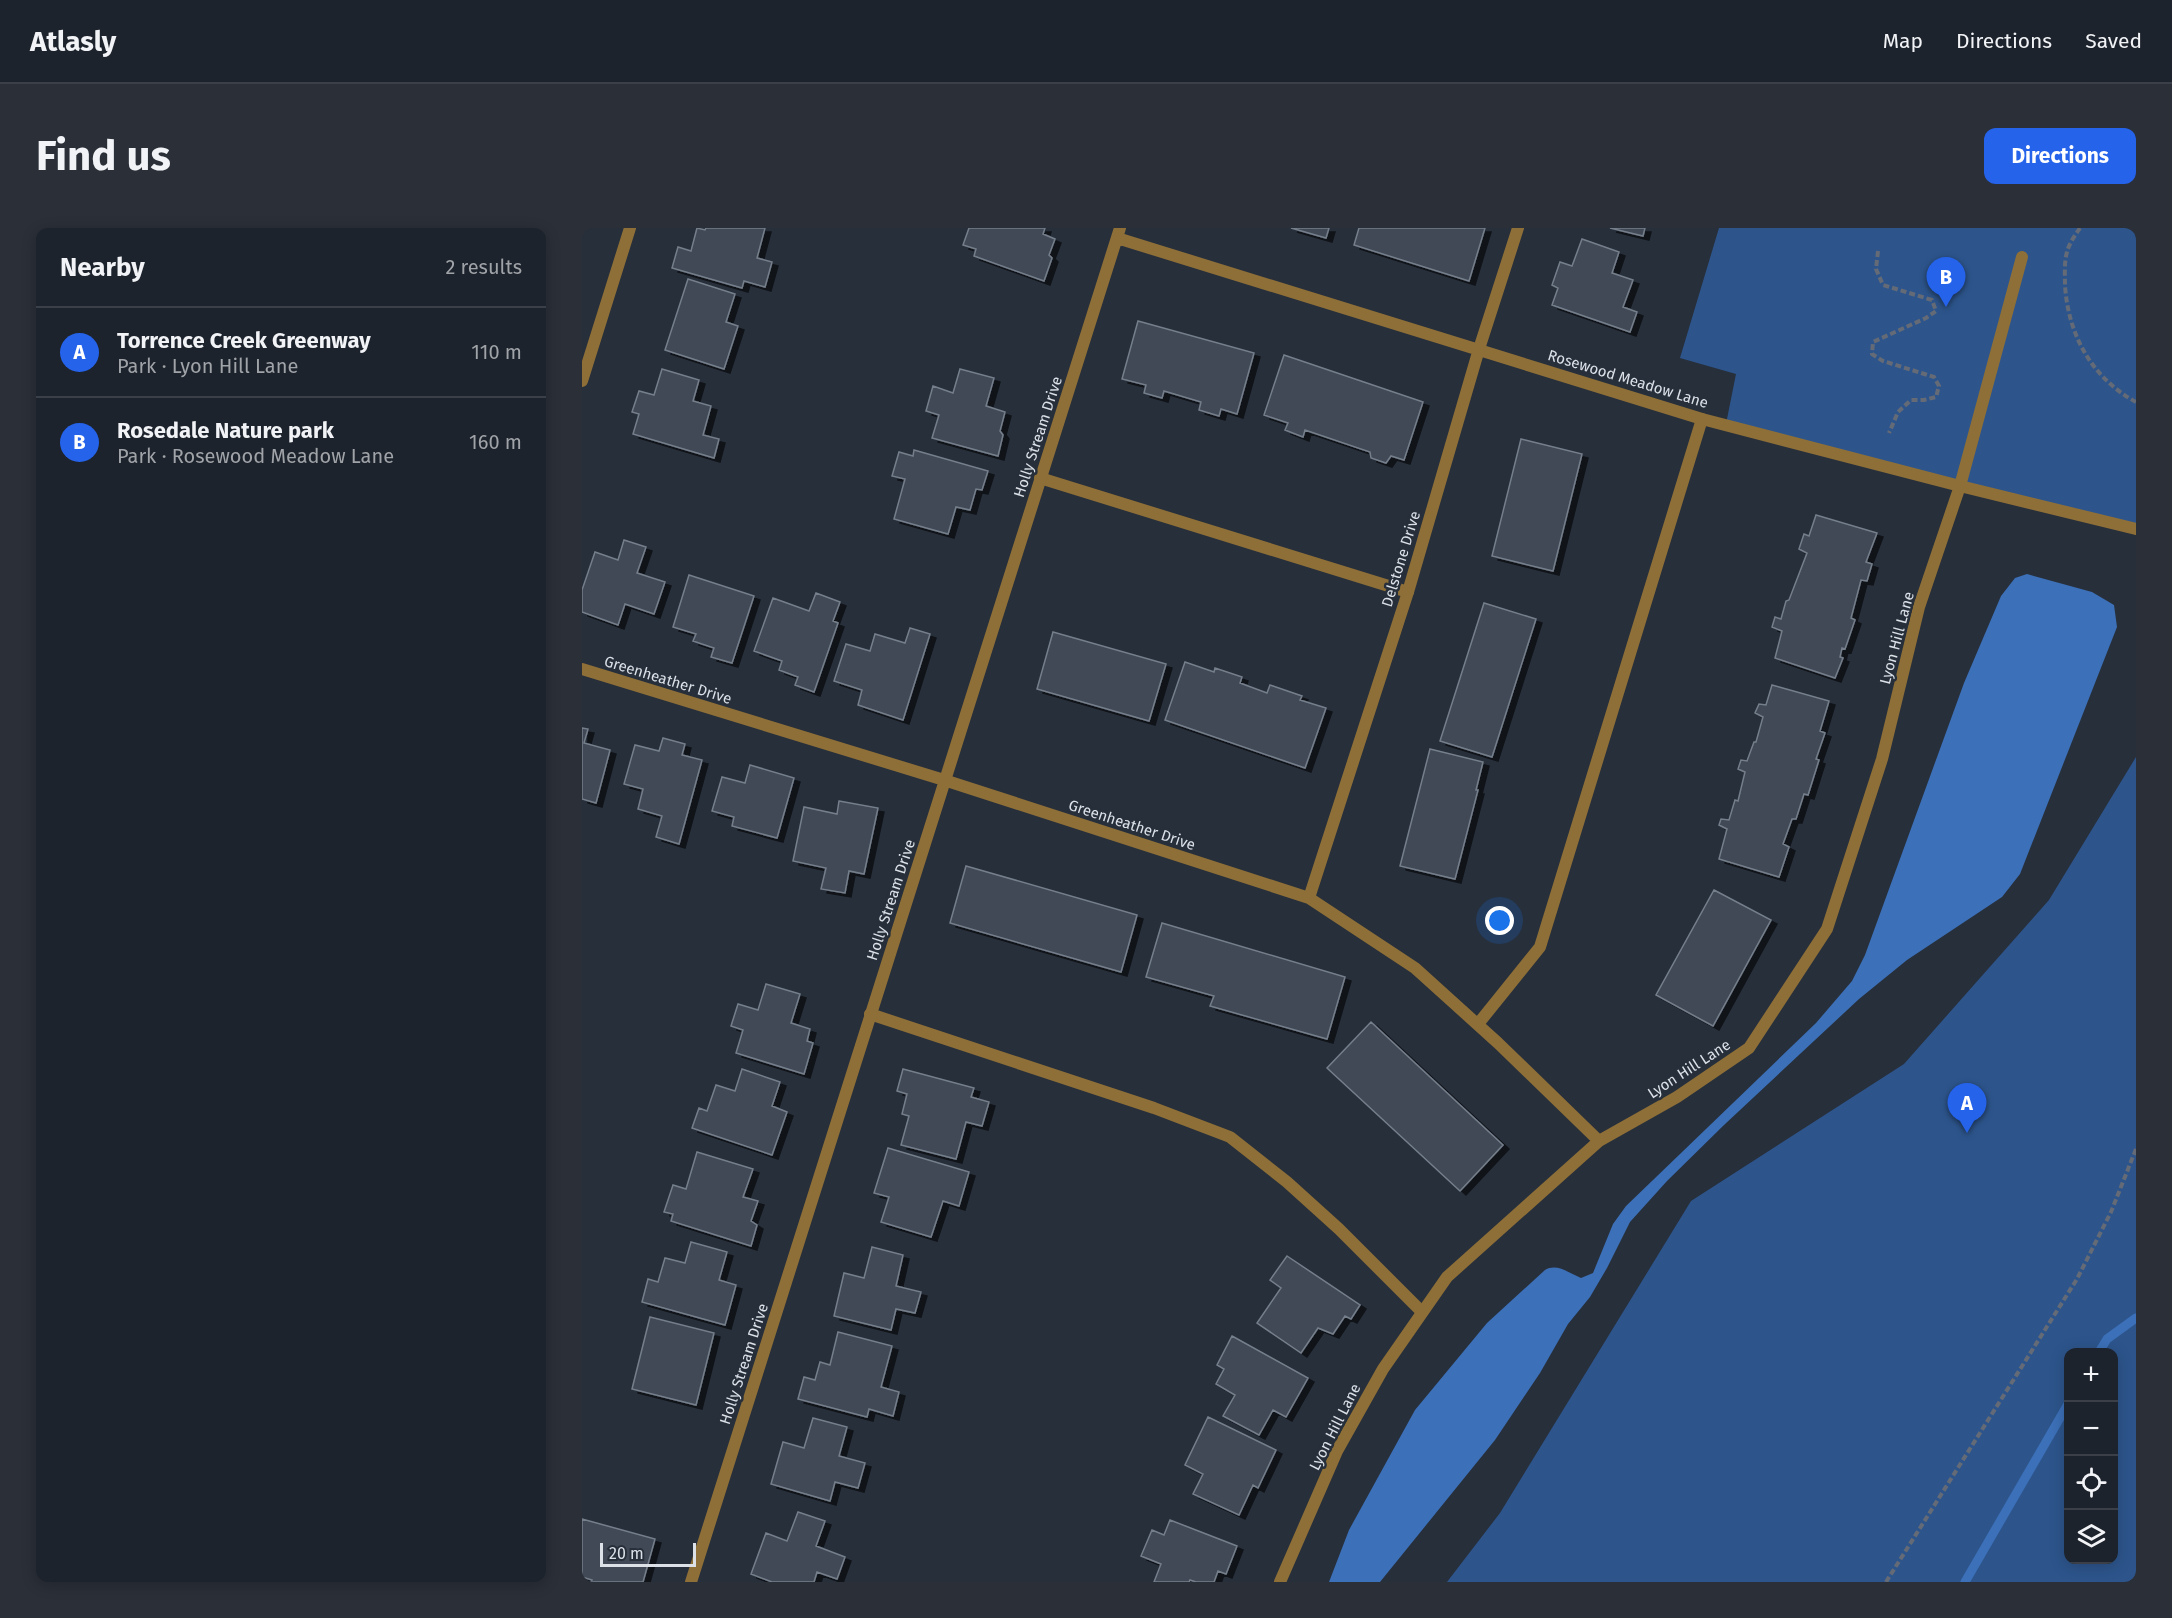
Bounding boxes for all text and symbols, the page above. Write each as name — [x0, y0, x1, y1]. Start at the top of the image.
text: Atlasly — [30, 25, 116, 58]
text: Map — [1883, 28, 1923, 54]
text: Directions — [1956, 28, 2052, 54]
text: Saved — [2085, 28, 2142, 54]
button: Directions — [1984, 128, 2136, 184]
text: Find us — [36, 131, 171, 181]
text: Nearby — [60, 252, 145, 283]
text: 2 results — [445, 255, 522, 279]
pin: B — [1926, 257, 1966, 307]
text: Torrence Creek Greenway — [117, 327, 371, 354]
text: A — [74, 340, 85, 364]
text: 110 m — [471, 340, 522, 364]
street label: Rosewood Meadow Lane — [1546, 346, 1710, 412]
text: Park · Lyon Hill Lane — [117, 354, 298, 378]
street label: Holly Stream Drive — [1010, 374, 1066, 500]
text: Rosedale Nature park — [117, 417, 334, 444]
text: B — [73, 430, 86, 454]
text: 160 m — [469, 430, 522, 454]
text: Park · Rosewood Meadow Lane — [117, 444, 394, 468]
street label: Delstone Drive — [1378, 509, 1424, 609]
street label: Lyon Hill Lane — [1876, 590, 1918, 686]
street label: Greenheather Drive — [602, 652, 734, 708]
street label: Greenheather Drive — [1066, 796, 1198, 854]
street label: Holly Stream Drive — [863, 837, 919, 963]
your location — [1485, 906, 1514, 935]
street label: Lyon Hill Lane — [1644, 1036, 1734, 1102]
pin: A — [1948, 1084, 1986, 1133]
street label: Holly Stream Drive — [716, 1301, 772, 1427]
map controls — [2064, 1348, 2118, 1564]
button: + — [2064, 1348, 2118, 1402]
street label: Lyon Hill Lane — [1305, 1381, 1365, 1473]
button: − — [2064, 1402, 2118, 1456]
button: locate — [2064, 1456, 2118, 1510]
button: layers — [2064, 1510, 2118, 1564]
scale bar — [600, 1540, 696, 1568]
text: 20 m — [609, 1544, 644, 1563]

